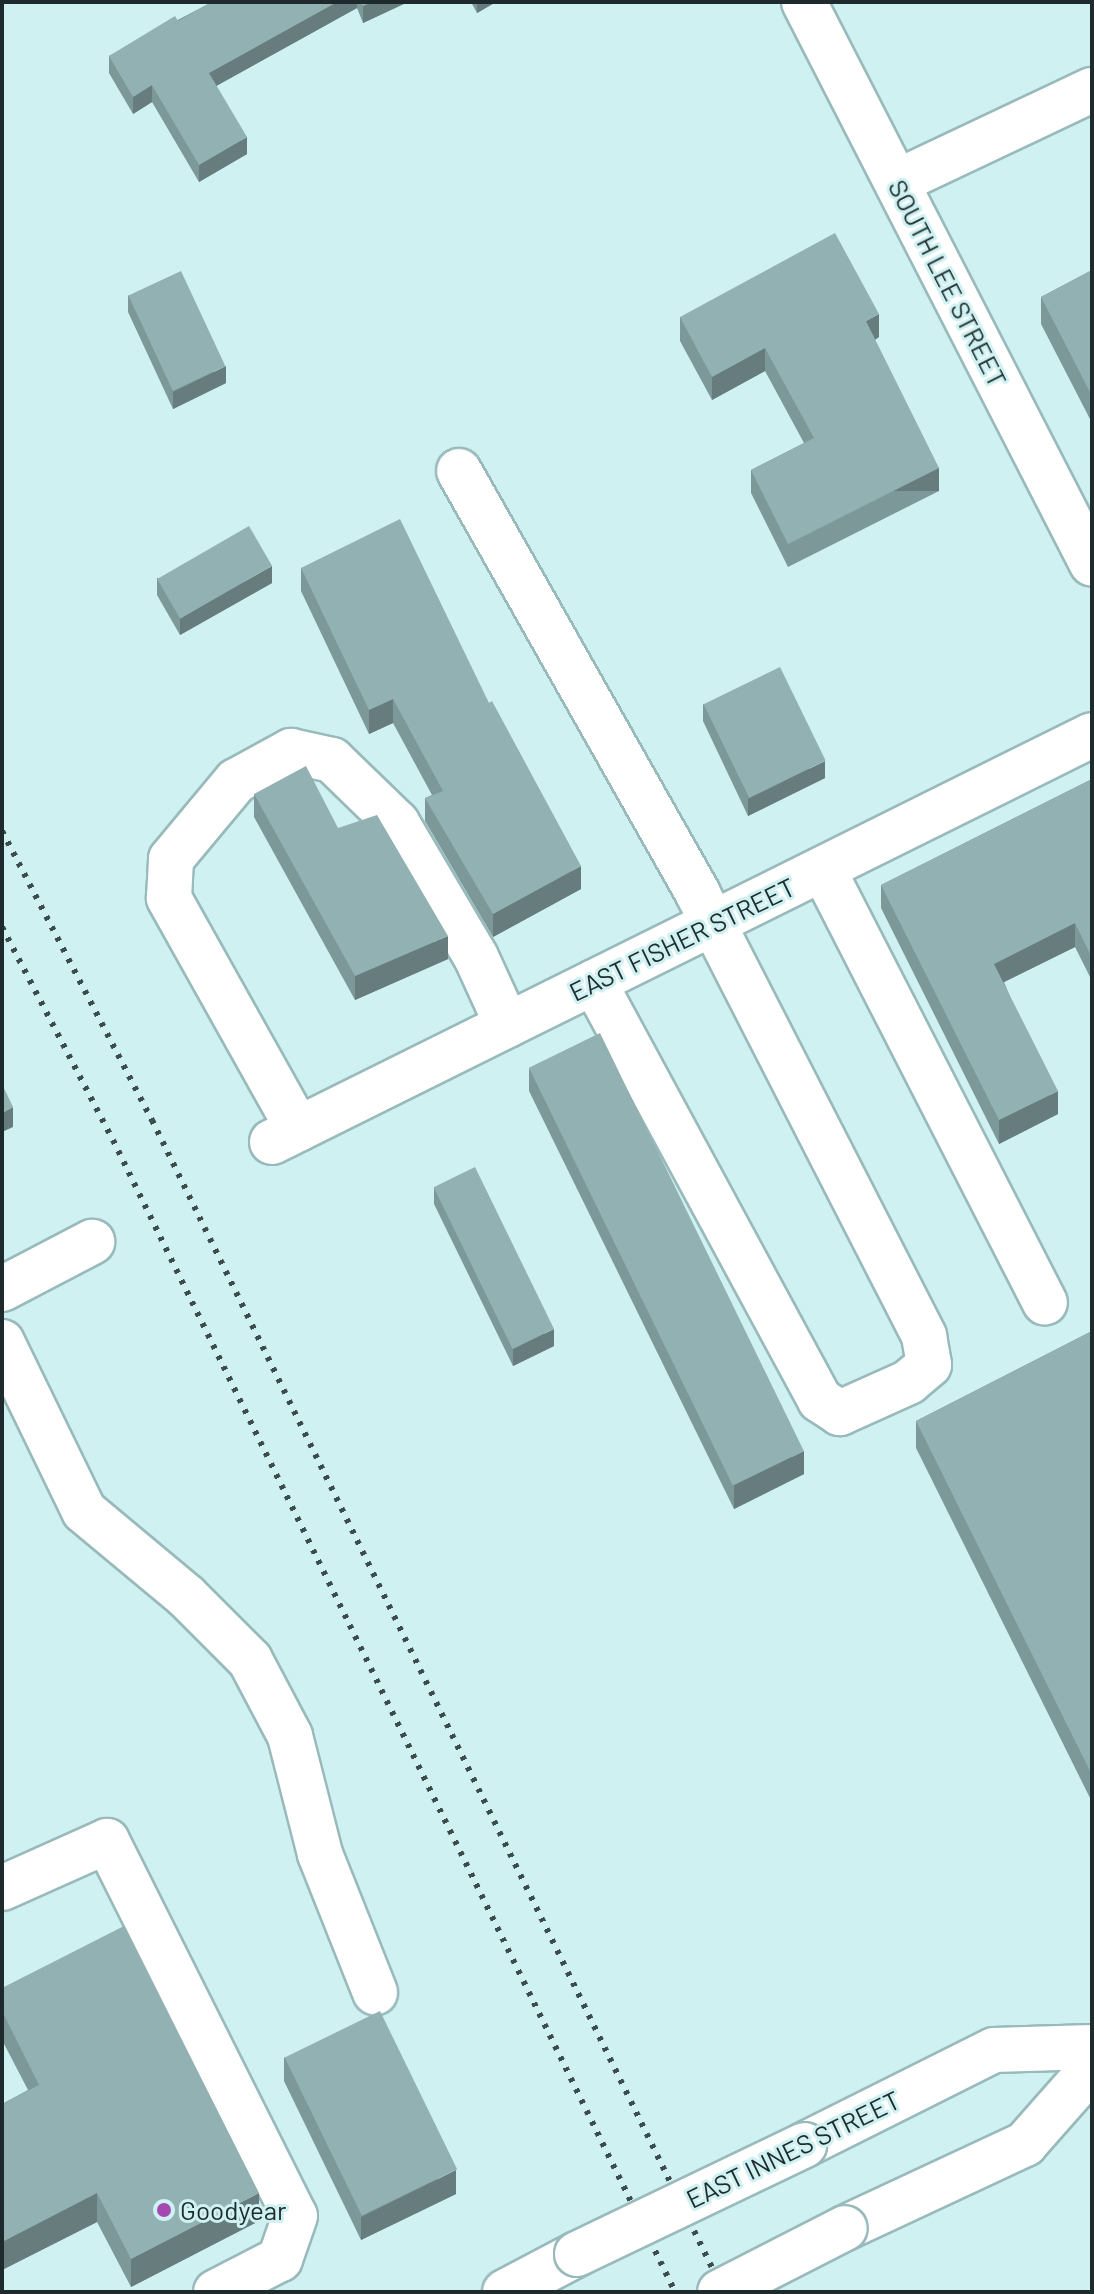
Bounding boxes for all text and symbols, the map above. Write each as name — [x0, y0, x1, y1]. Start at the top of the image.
street label: SOUTH LEE STREET — [882, 174, 1014, 392]
street label: EAST FISHER STREET — [564, 871, 800, 1007]
street label: EAST INNES STREET — [681, 2084, 905, 2214]
place label: Goodyear — [180, 2194, 286, 2226]
marker: Goodyear — [155, 2201, 173, 2219]

